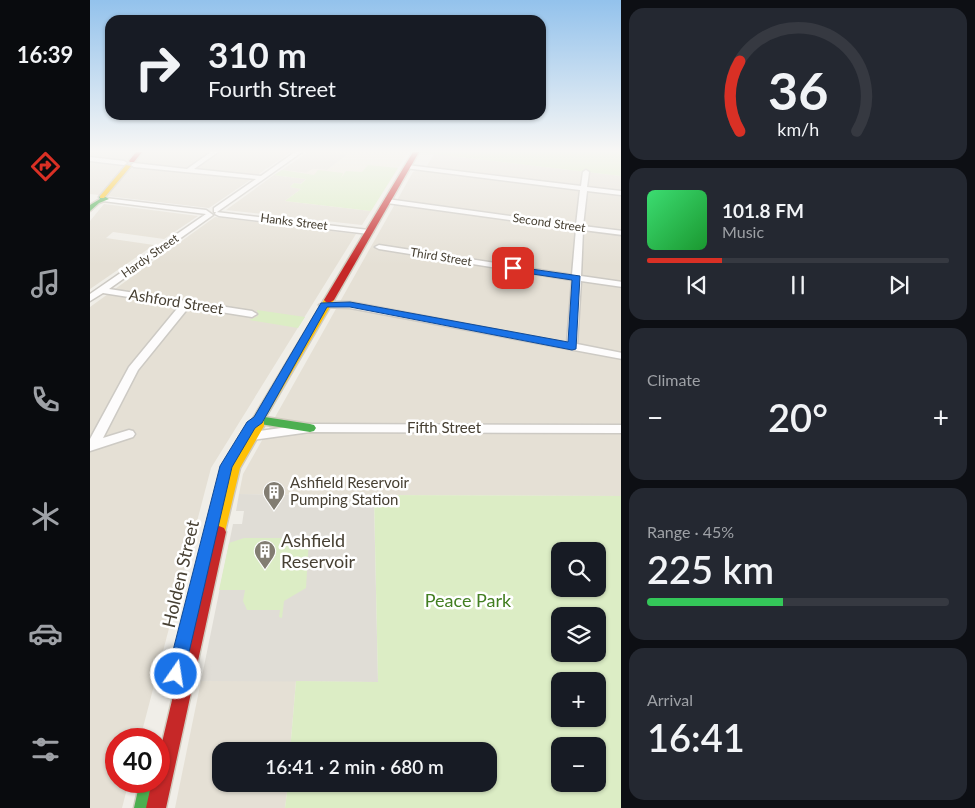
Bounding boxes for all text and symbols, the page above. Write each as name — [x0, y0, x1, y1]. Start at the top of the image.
text: 310 m — [208, 33, 307, 75]
icon: right — [125, 35, 190, 100]
text: 16:39 — [17, 41, 73, 68]
text: 36 — [768, 59, 828, 121]
text: Fourth Street — [208, 75, 336, 102]
text: km/h — [777, 118, 819, 140]
icon: directions — [28, 149, 63, 184]
text: 101.8 FM — [722, 199, 804, 222]
street label: Hanks Street — [260, 210, 329, 233]
street label: Second Street — [512, 210, 587, 235]
text: Music — [722, 222, 764, 241]
street label: Hardy Street — [118, 230, 182, 281]
street label: Third Street — [409, 244, 474, 269]
pin — [492, 247, 534, 289]
icon: arrive — [499, 254, 527, 282]
icon: music — [28, 266, 63, 301]
icon: previous — [683, 271, 711, 299]
icon: pause — [784, 271, 812, 299]
icon: next — [885, 271, 913, 299]
street label: Ashford Street — [128, 285, 225, 317]
text: Climate — [647, 370, 700, 389]
icon: phone — [28, 382, 63, 417]
text: 20° — [768, 394, 828, 440]
text: − — [647, 400, 663, 434]
text: + — [933, 400, 949, 434]
street label: Fifth Street — [407, 418, 482, 436]
place label: Ashfield Reservoir Pumping Station — [290, 473, 410, 508]
building icon: Ashfield Reservoir Pumping Station — [262, 480, 286, 511]
icon: climate — [28, 499, 63, 534]
street label: Holden Street — [157, 517, 203, 630]
text: Range · 45% — [647, 522, 734, 541]
place label: Ashfield Reservoir — [281, 529, 356, 572]
building icon: Ashfield Reservoir — [253, 539, 277, 570]
map controls — [551, 542, 606, 792]
button: search — [551, 542, 606, 597]
text: 225 km — [647, 546, 774, 592]
park label: Peace Park — [425, 589, 512, 611]
button: layers — [551, 607, 606, 662]
icon: car — [28, 616, 63, 651]
position arrow — [149, 647, 201, 699]
button: + — [551, 672, 606, 727]
text: Arrival — [647, 690, 693, 709]
text: 16:41 — [647, 714, 745, 760]
speed limit sign: 40 — [105, 728, 170, 793]
icon: filters — [28, 732, 63, 767]
button: − — [551, 737, 606, 792]
text: 16:41 · 2 min · 680 m — [265, 755, 444, 778]

